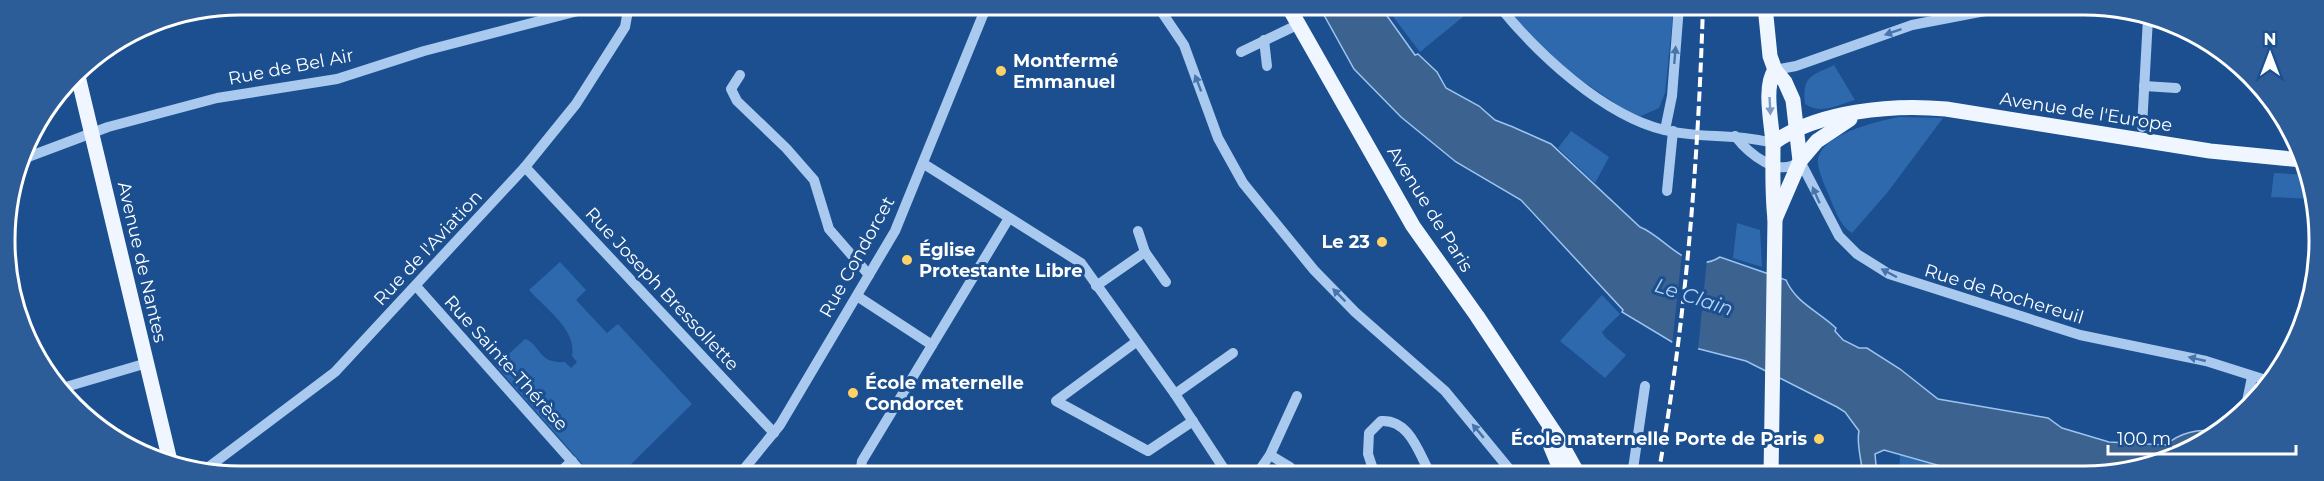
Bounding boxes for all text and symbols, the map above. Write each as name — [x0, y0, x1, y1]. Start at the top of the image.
north arrow — [2240, 24, 2300, 84]
one-way arrow — [1884, 27, 1902, 37]
text: N — [2264, 30, 2276, 49]
street label: Rue de Bel Air — [226, 44, 356, 90]
one-way arrow — [1670, 45, 1680, 64]
place label: Montfermé Emmanuel — [1013, 50, 1118, 93]
marker: Montfermé Emmanuel — [994, 64, 1008, 78]
one-way arrow — [1193, 74, 1202, 92]
street label: Avenue de l'Europe — [1998, 88, 2174, 137]
one-way arrow — [1766, 97, 1775, 116]
street label: Avenue de Paris — [1382, 142, 1478, 276]
street label: Avenue de Nantes — [113, 179, 171, 345]
one-way arrow — [1811, 185, 1821, 203]
street label: Rue de l'Aviation — [369, 186, 487, 310]
street label: Rue Condorcet — [815, 193, 899, 321]
street label: Rue Joseph Bressollette — [580, 203, 744, 375]
place label: Le 23 — [1321, 231, 1370, 253]
marker: Le 23 — [1375, 235, 1389, 249]
place label: Église Protestante Libre — [919, 239, 1083, 282]
marker: Église Protestante Libre — [900, 253, 914, 267]
street label: Rue de Rochereuil — [1922, 259, 2086, 329]
one-way arrow — [1880, 268, 1897, 277]
water label: Le Clain — [1652, 273, 1736, 321]
one-way arrow — [1331, 288, 1346, 302]
street label: Rue Sainte-Thérèse — [439, 291, 573, 435]
one-way arrow — [2188, 353, 2206, 363]
place label: École maternelle Condorcet — [865, 372, 1024, 415]
marker: École maternelle Condorcet — [846, 386, 860, 400]
scale bar — [2108, 418, 2296, 456]
one-way arrow — [1472, 424, 1485, 439]
place label: École maternelle Porte de Paris — [1511, 428, 1807, 450]
text: 100 m — [2117, 428, 2171, 450]
marker: École maternelle Porte de Paris — [1812, 432, 1826, 446]

